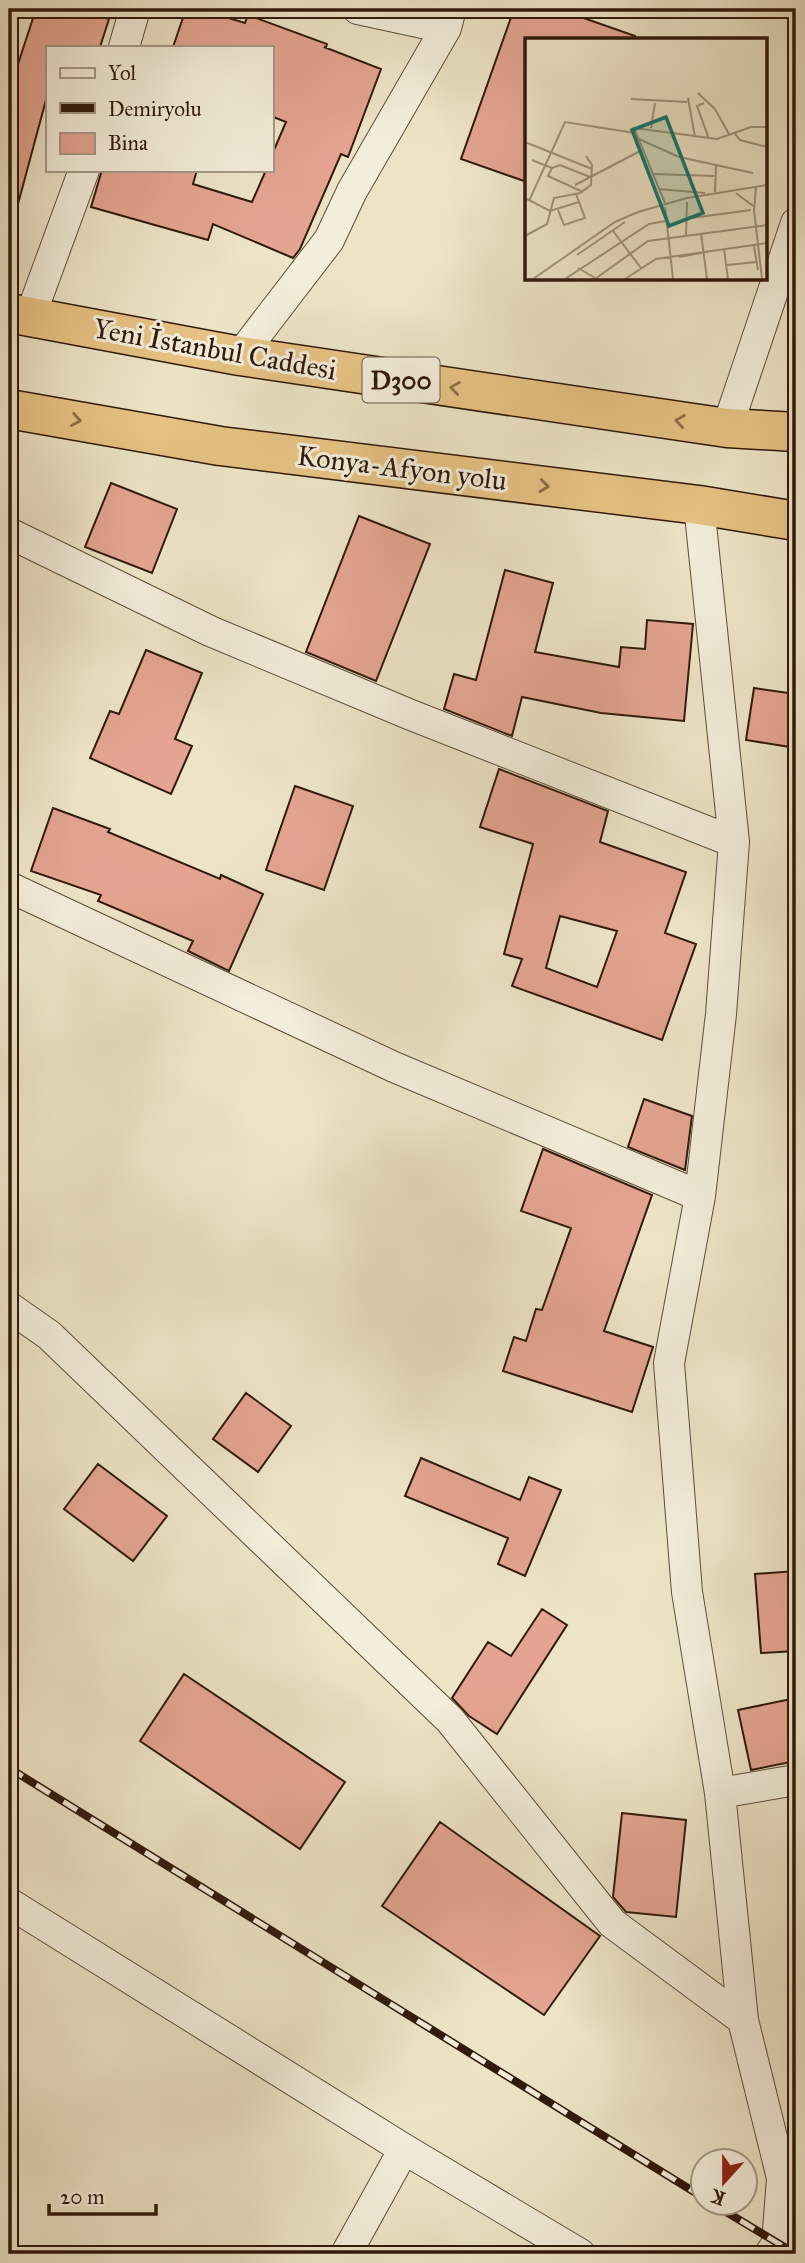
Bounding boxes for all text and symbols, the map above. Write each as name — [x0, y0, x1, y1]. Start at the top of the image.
inset map — [525, 38, 766, 280]
legend — [46, 46, 273, 172]
text: Yol — [108, 60, 137, 86]
text: Demiryolu — [108, 96, 202, 122]
text: Bina — [108, 130, 148, 156]
street label: Yeni İstanbul Caddesi — [91, 310, 339, 388]
road number: D300 — [362, 358, 440, 402]
one-way arrow — [449, 381, 460, 396]
one-way arrow — [70, 412, 82, 427]
one-way arrow — [674, 414, 685, 429]
street label: Konya-Afyon yolu — [295, 438, 509, 498]
one-way arrow — [538, 478, 550, 493]
north arrow — [690, 2148, 760, 2218]
scale bar — [49, 2172, 156, 2216]
text: 20 m — [60, 2184, 105, 2210]
text: K — [706, 2184, 729, 2211]

